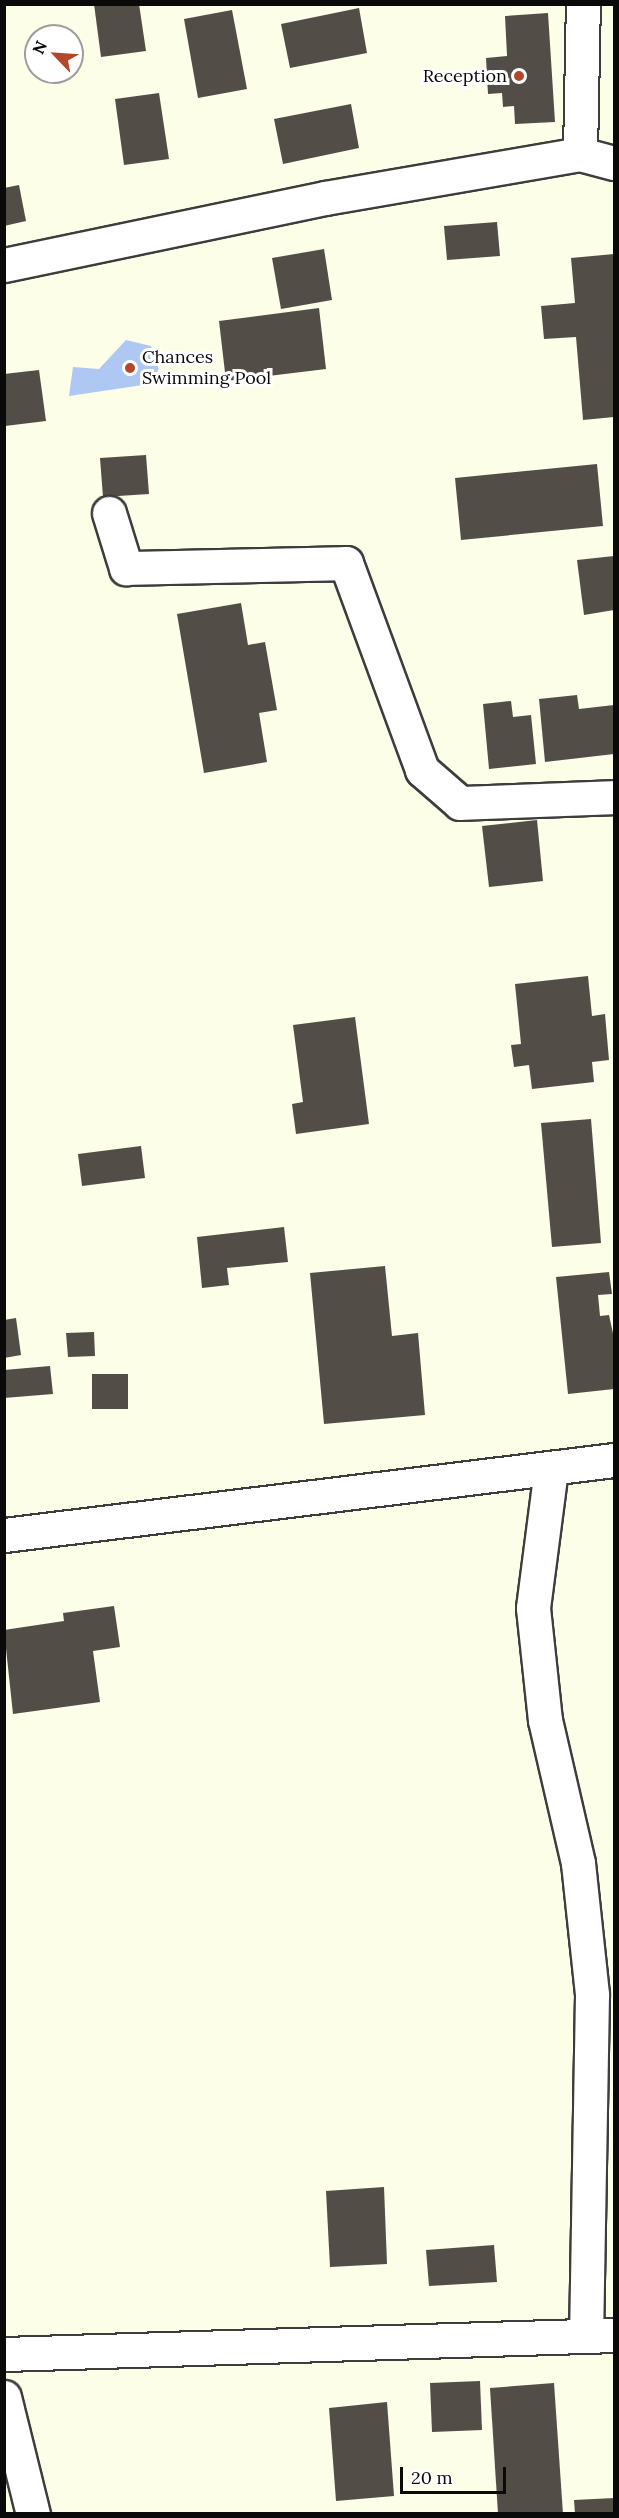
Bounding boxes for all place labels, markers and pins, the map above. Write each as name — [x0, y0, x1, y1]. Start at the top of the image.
place label: Reception — [423, 65, 507, 87]
marker: Reception — [512, 69, 526, 83]
place label: Chances Swimming Pool — [142, 347, 271, 389]
marker: Chances Swimming Pool — [123, 361, 137, 375]

